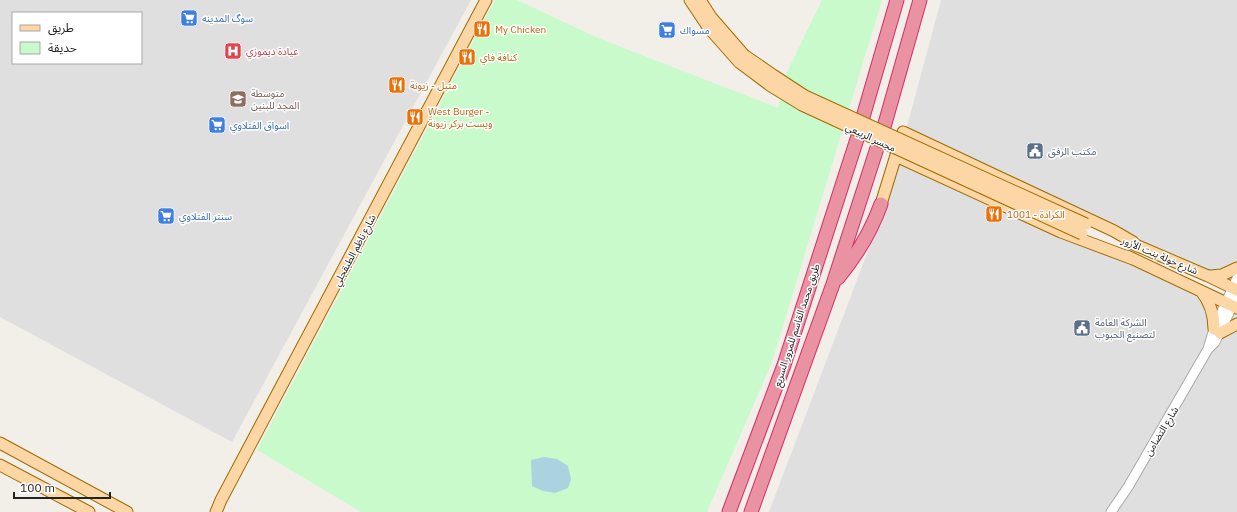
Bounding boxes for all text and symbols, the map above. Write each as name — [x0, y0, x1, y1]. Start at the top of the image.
supermarket icon: سوگ المدينه — [179, 8, 199, 28]
legend — [12, 12, 142, 64]
place label: سوگ المدينه — [202, 12, 253, 25]
restaurant icon: My Chicken — [472, 19, 492, 39]
text: طريق — [48, 20, 74, 36]
supermarket icon: مسواك — [657, 20, 677, 40]
place label: My Chicken — [495, 23, 546, 36]
place label: مسواك — [680, 24, 710, 37]
text: حديقة — [48, 40, 77, 55]
hospital icon: عيادة ديموزي — [223, 41, 243, 61]
place label: عيادة ديموزي — [246, 45, 298, 59]
restaurant icon: كنافة فاي — [457, 47, 477, 67]
place label: كنافة فاي — [480, 51, 518, 65]
restaurant icon: متبل - زيونة — [387, 75, 407, 95]
place label: متبل - زيونة — [410, 79, 457, 92]
place label: متوسطة المجد للبنين — [251, 87, 299, 112]
school or university icon: متوسطة المجد للبنين — [228, 89, 248, 109]
place label: West Burger - ويست بركر زيونة — [428, 105, 493, 130]
restaurant icon: West Burger - ويست بركر زيونة — [405, 107, 425, 127]
supermarket icon: اسواق الفتلاوي — [207, 115, 227, 135]
place label: اسواق الفتلاوي — [230, 119, 289, 133]
street label: مجسر الربيعي — [843, 120, 898, 156]
public building icon: مكتب الرفق — [1025, 141, 1045, 161]
place label: مكتب الرفق — [1048, 145, 1097, 158]
restaurant icon: 1001 - الكرادة — [984, 204, 1004, 224]
supermarket icon: سنتر الفتلاوي — [156, 206, 176, 226]
place label: 1001 - الكرادة — [1007, 208, 1065, 221]
place label: سنتر الفتلاوي — [179, 210, 232, 224]
street label: شارع ناظم الطبقجلي — [330, 212, 380, 289]
street label: شارع خولة بنت الأزور — [1118, 233, 1200, 278]
street label: طريق محمد القاسم للمرور السريع — [770, 262, 824, 389]
place label: الشركة العامة لتصنيع الحبوب — [1095, 316, 1155, 342]
public building icon: الشركة العامة لتصنيع الحبوب — [1072, 318, 1092, 338]
street label: شارع التضامن — [1142, 404, 1182, 459]
scale bar — [14, 474, 110, 500]
text: 100 m — [20, 480, 55, 495]

